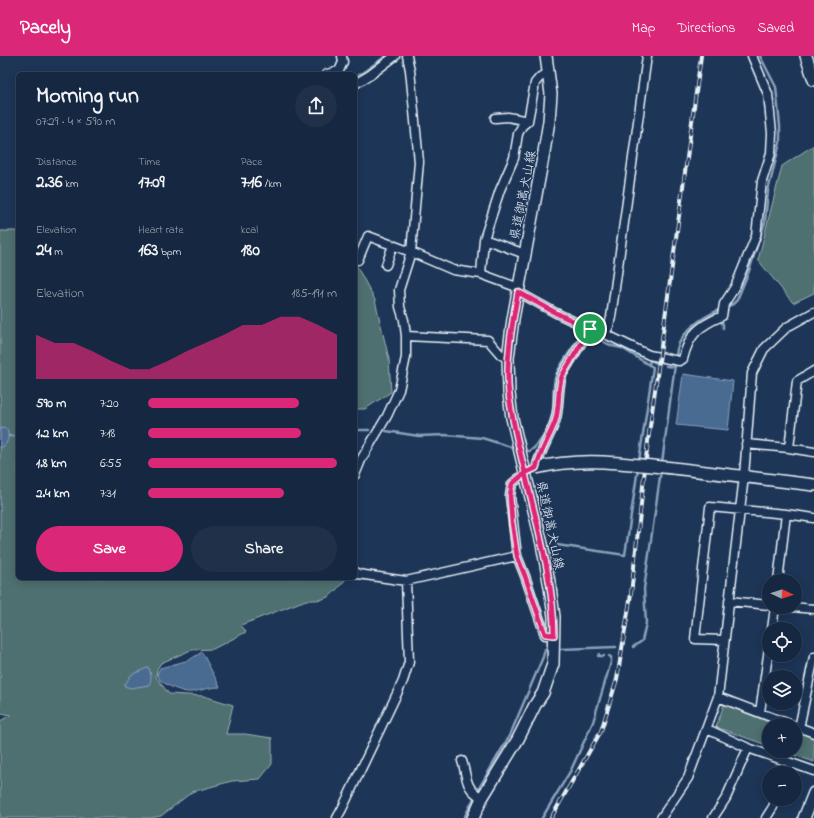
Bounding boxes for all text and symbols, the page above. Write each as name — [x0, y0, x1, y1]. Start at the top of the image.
text: Pacely — [20, 15, 71, 42]
text: Map — [632, 18, 655, 39]
text: Directions — [677, 18, 735, 39]
text: Saved — [757, 18, 794, 39]
text: Morning run — [36, 81, 139, 113]
button: share — [295, 85, 337, 127]
text: 07:29 · 4 × 590 m — [36, 112, 115, 131]
street label: 県道御嵩犬山線 — [505, 148, 542, 242]
text: Distance — [36, 154, 77, 170]
text: Time — [138, 154, 160, 170]
text: Pace — [241, 154, 262, 170]
text: 2.36 — [36, 170, 62, 195]
text: 17:09 — [138, 170, 165, 195]
text: 7:16 — [241, 170, 262, 195]
text: km — [62, 176, 79, 192]
text: /km — [262, 176, 282, 192]
text: Elevation — [36, 222, 76, 238]
text: Heart rate — [138, 222, 183, 238]
text: kcal — [241, 222, 258, 238]
text: 24 — [36, 238, 51, 263]
text: 163 — [138, 238, 158, 263]
text: 180 — [241, 238, 260, 263]
text: m — [51, 244, 63, 260]
text: bpm — [158, 244, 181, 260]
text: Elevation — [36, 284, 84, 303]
text: 185–191 m — [291, 284, 337, 303]
pin — [573, 312, 607, 346]
icon: arrive — [579, 318, 601, 340]
text: 590 m — [36, 394, 66, 413]
text: 7:20 — [100, 394, 119, 413]
text: 1.2 km — [36, 424, 68, 443]
text: 7:18 — [100, 424, 115, 443]
text: 1.8 km — [36, 454, 67, 473]
text: 6:55 — [100, 454, 122, 473]
street label: 県道御嵩犬山線 — [531, 479, 568, 573]
text: 2.4 km — [36, 484, 70, 503]
text: 7:31 — [100, 484, 116, 503]
button: Save — [36, 526, 183, 572]
button: Share — [191, 526, 337, 572]
north arrow — [762, 574, 802, 614]
map controls — [762, 574, 802, 806]
button: locate — [762, 622, 802, 662]
button: layers — [762, 670, 802, 710]
button: + — [762, 718, 802, 758]
button: − — [762, 766, 802, 806]

